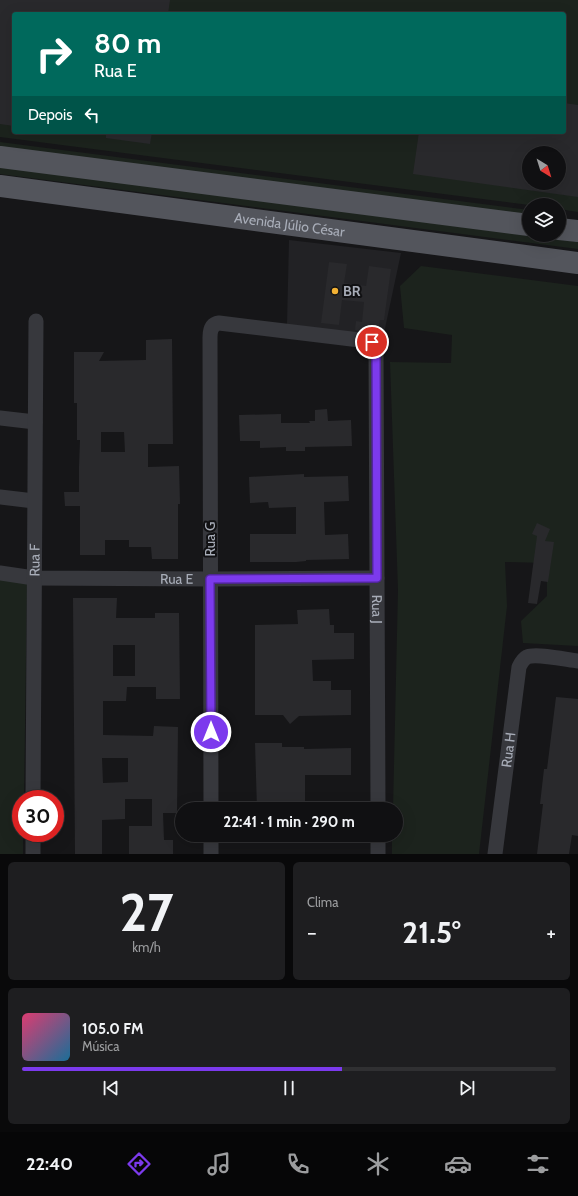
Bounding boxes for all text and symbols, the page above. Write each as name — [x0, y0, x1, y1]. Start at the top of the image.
text: 80 m — [94, 26, 161, 60]
icon: right — [28, 28, 80, 80]
text: Rua E — [94, 60, 137, 82]
icon: left — [81, 104, 103, 126]
text: Depois — [28, 106, 73, 124]
north arrow — [522, 146, 566, 190]
map controls — [522, 146, 566, 242]
button: layers — [522, 198, 566, 242]
street label: Avenida Júlio César — [233, 208, 346, 241]
place label: BR — [343, 282, 361, 300]
marker: BR — [330, 286, 340, 296]
pin — [355, 325, 389, 359]
icon: arrive — [361, 331, 383, 353]
street label: Rua G — [201, 522, 219, 556]
street label: Rua F — [25, 543, 44, 576]
street label: Rua E — [160, 570, 194, 588]
street label: Rua J — [368, 595, 386, 624]
position arrow — [190, 711, 232, 753]
street label: Rua H — [497, 731, 520, 769]
speed limit sign: 30 — [12, 790, 64, 842]
text: 22:41 · 1 min · 290 m — [223, 813, 355, 831]
text: 27 — [119, 881, 174, 944]
text: Clima — [307, 894, 338, 910]
text: 21.5° — [402, 914, 461, 951]
text: − — [307, 919, 317, 946]
text: + — [546, 919, 556, 946]
text: km/h — [132, 939, 161, 955]
text: 105.0 FM — [82, 1020, 143, 1038]
text: Música — [82, 1038, 120, 1054]
icon: previous — [100, 1077, 122, 1099]
icon: pause — [278, 1077, 300, 1099]
icon: next — [456, 1077, 478, 1099]
icon: directions — [125, 1150, 153, 1178]
icon: music — [205, 1150, 233, 1178]
icon: phone — [284, 1150, 312, 1178]
icon: climate — [364, 1150, 392, 1178]
icon: car — [444, 1150, 472, 1178]
icon: filters — [524, 1150, 552, 1178]
text: 22:40 — [26, 1153, 73, 1175]

